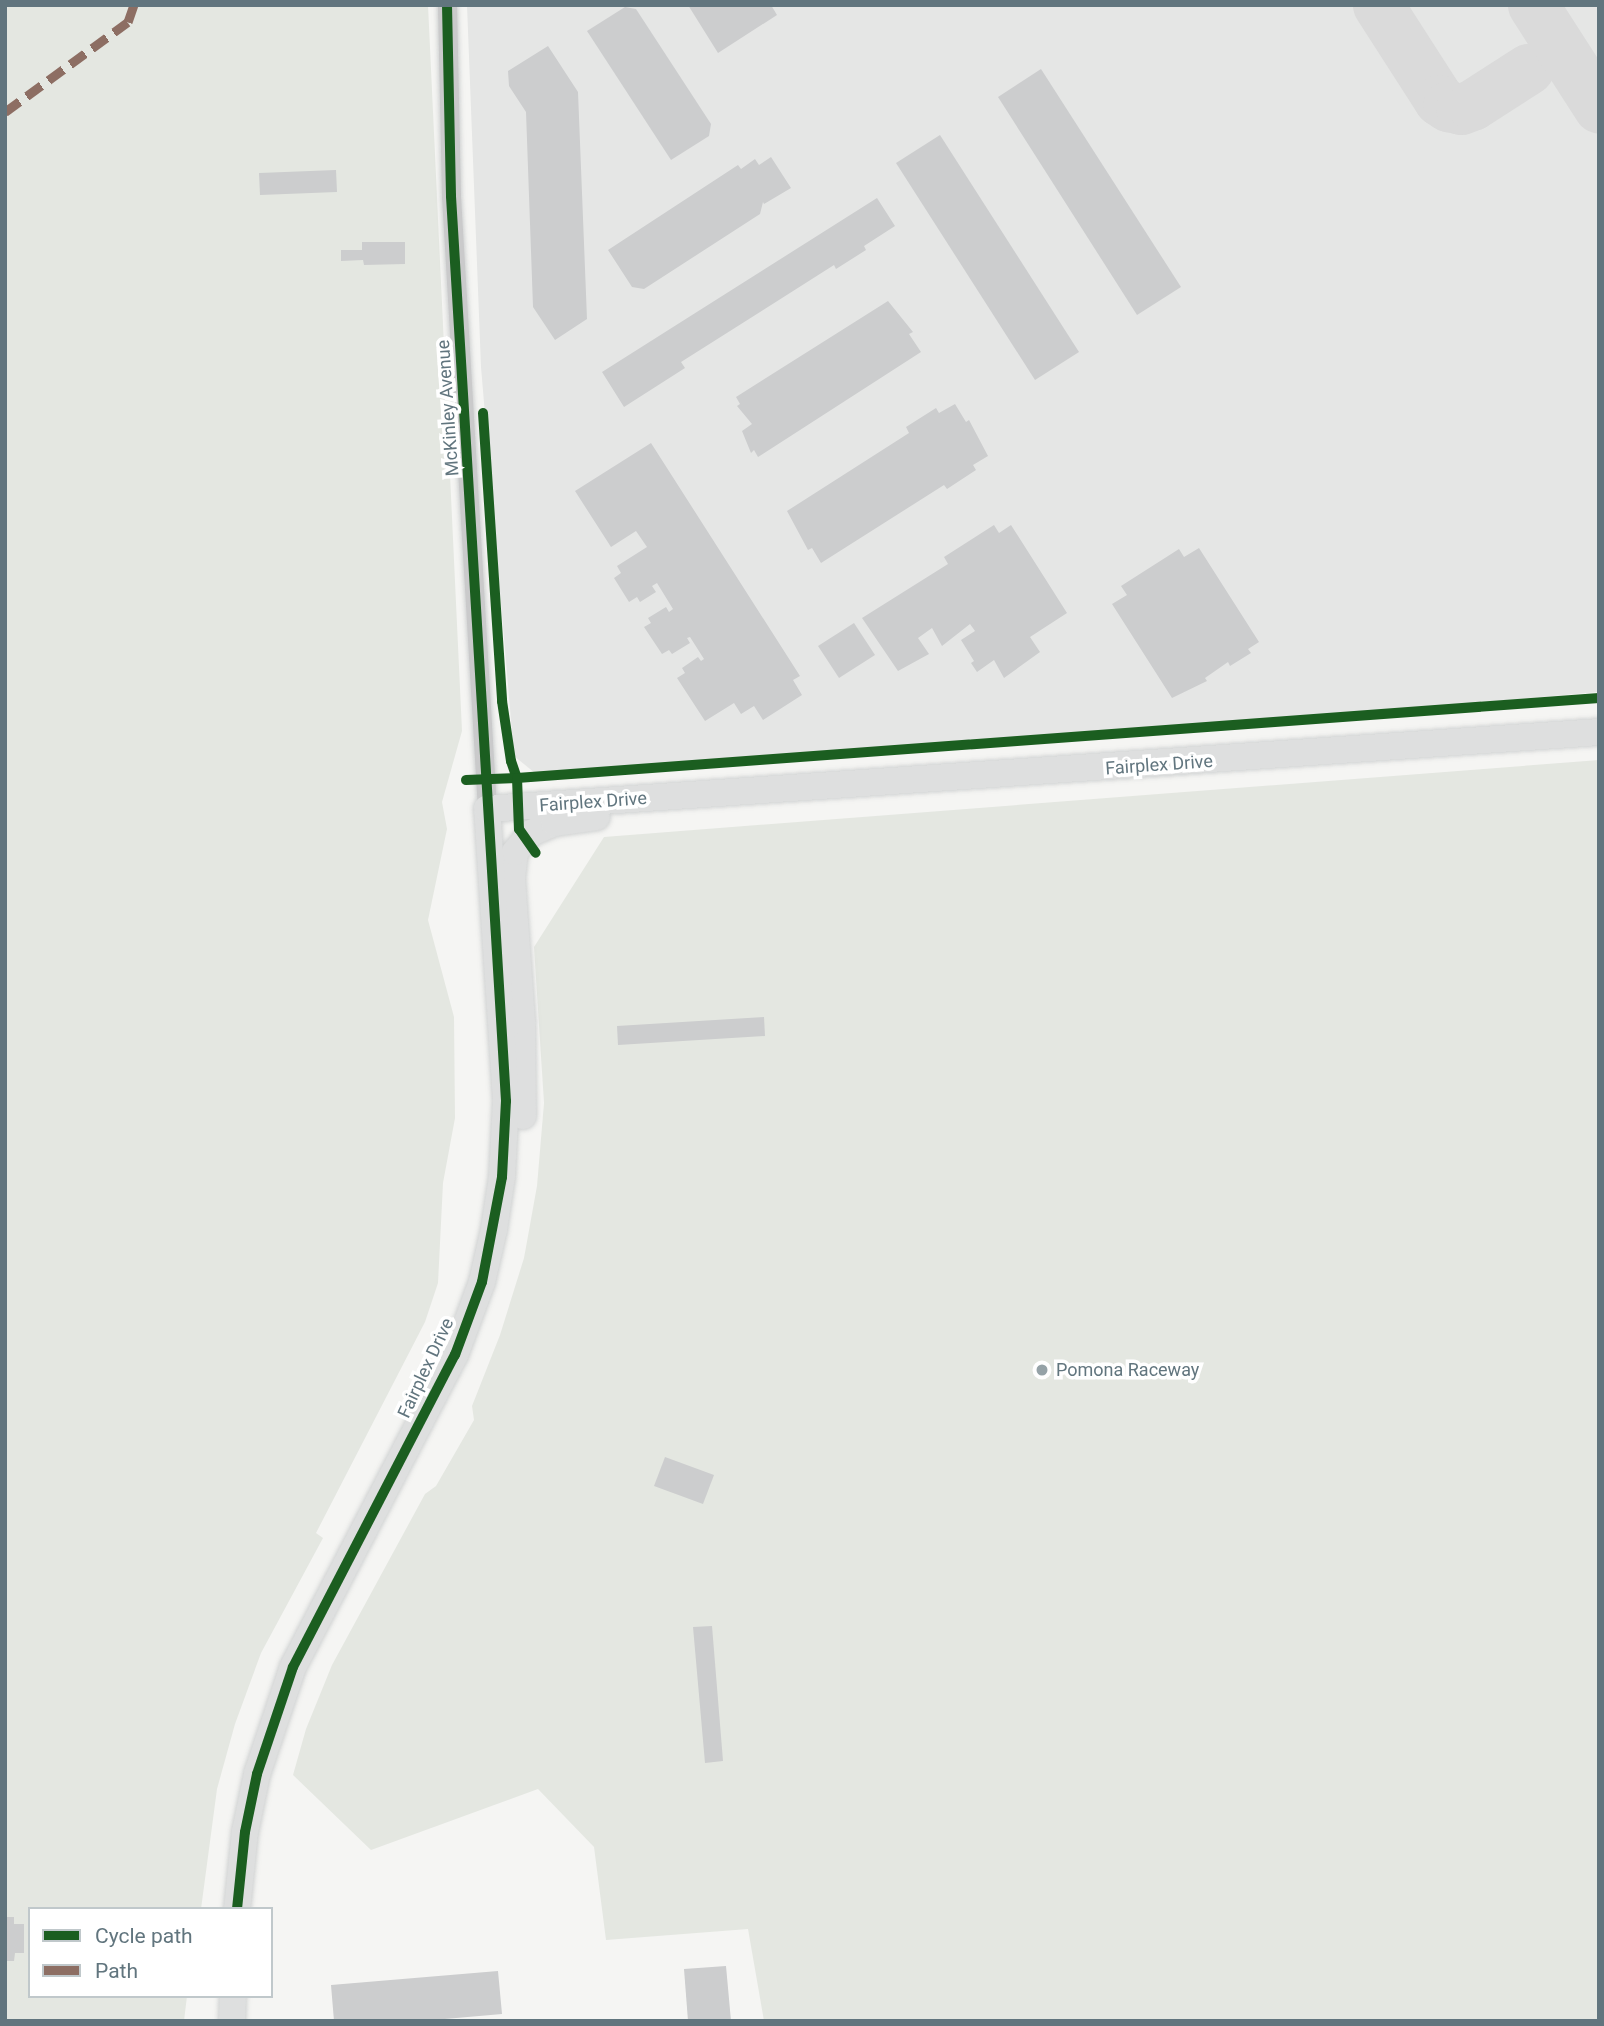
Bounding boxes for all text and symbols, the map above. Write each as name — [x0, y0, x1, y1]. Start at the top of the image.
street label: McKinley Avenue — [432, 339, 464, 477]
street label: Fairplex Drive — [1104, 750, 1214, 780]
street label: Fairplex Drive — [538, 787, 648, 817]
street label: Fairplex Drive — [393, 1315, 459, 1421]
place label: Pomona Raceway — [1056, 1359, 1199, 1381]
marker: Pomona Raceway — [1034, 1362, 1050, 1378]
legend — [28, 1907, 273, 1998]
text: Cycle path — [95, 1924, 193, 1948]
text: Path — [95, 1959, 138, 1983]

